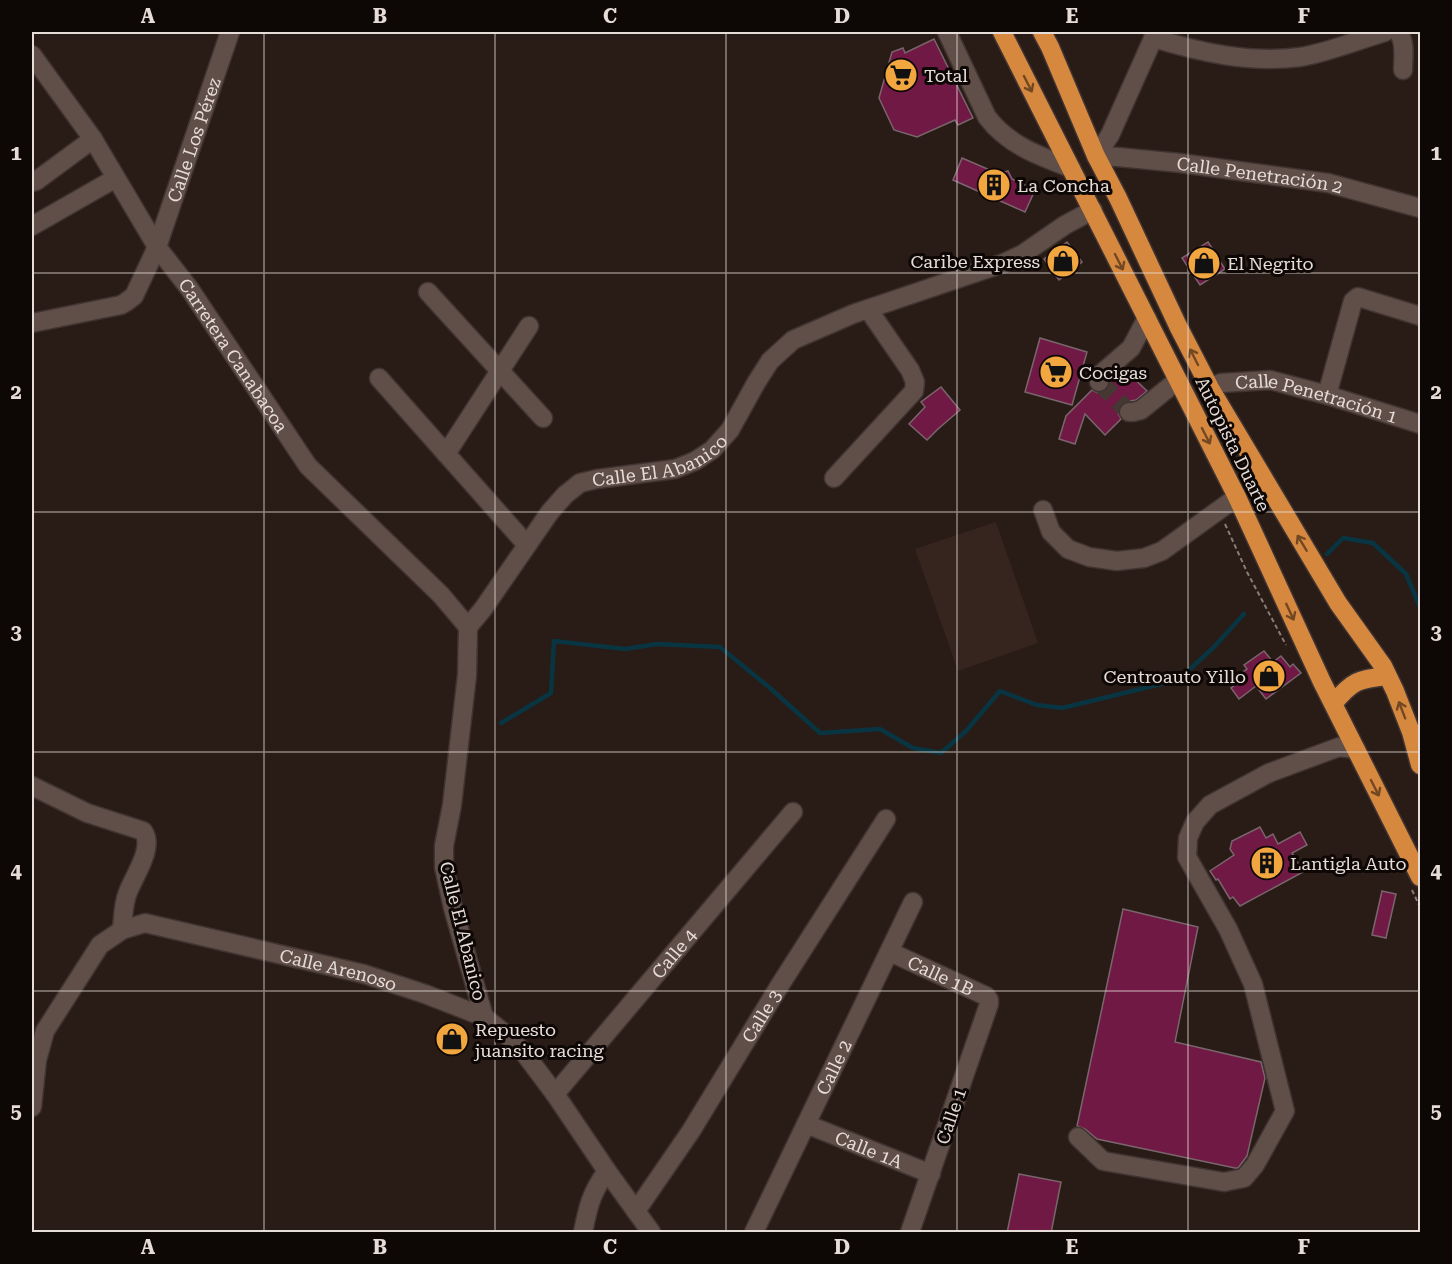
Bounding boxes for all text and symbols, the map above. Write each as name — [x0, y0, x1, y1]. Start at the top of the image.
text: A — [141, 4, 156, 28]
text: B — [373, 4, 387, 28]
text: C — [603, 4, 617, 28]
text: D — [834, 4, 850, 28]
text: E — [1066, 4, 1079, 28]
text: F — [1298, 4, 1310, 28]
supermarket icon: Total — [883, 57, 919, 93]
place label: Total — [924, 65, 968, 86]
street label: Calle Los Pérez — [163, 74, 224, 205]
one-way arrow — [1023, 74, 1034, 92]
text: 1 — [10, 141, 22, 165]
text: 1 — [1430, 141, 1442, 165]
street label: Calle Penetración 2 — [1176, 152, 1345, 197]
building icon: La Concha — [976, 167, 1012, 203]
place label: La Concha — [1017, 175, 1110, 196]
shop icon: Caribe Express — [1045, 243, 1081, 279]
shop icon: El Negrito — [1186, 245, 1222, 281]
place label: Caribe Express — [910, 251, 1040, 272]
one-way arrow — [1113, 253, 1125, 270]
place label: El Negrito — [1227, 253, 1314, 274]
street label: Carretera Canabacoa — [175, 274, 293, 436]
one-way arrow — [1187, 348, 1199, 366]
supermarket icon: Cocigas — [1038, 354, 1074, 390]
place label: Cocigas — [1079, 362, 1147, 383]
street label: Calle Penetración 1 — [1234, 370, 1400, 427]
street label: Autopista Duarte — [1191, 373, 1275, 515]
text: 2 — [10, 380, 22, 404]
text: 2 — [1430, 380, 1442, 404]
one-way arrow — [1201, 427, 1213, 445]
street label: Calle El Abanico — [591, 430, 731, 490]
one-way arrow — [1296, 535, 1308, 552]
one-way arrow — [1285, 603, 1296, 621]
text: 3 — [10, 620, 22, 644]
text: 3 — [1430, 620, 1442, 644]
shop icon: Centroauto Yillo — [1251, 658, 1287, 694]
place label: Centroauto Yillo — [1103, 666, 1246, 687]
one-way arrow — [1396, 701, 1407, 720]
one-way arrow — [1370, 778, 1382, 796]
building icon: Lantigla Auto — [1249, 845, 1285, 881]
place label: Lantigla Auto — [1290, 853, 1406, 874]
text: 4 — [10, 859, 22, 883]
street label: Calle El Abanico — [436, 859, 490, 1003]
text: 4 — [1430, 859, 1442, 883]
street label: Calle 4 — [647, 924, 701, 982]
street label: Calle Arenoso — [278, 944, 400, 995]
street label: Calle 1B — [905, 951, 977, 1000]
street label: Calle 3 — [737, 985, 785, 1046]
place label: Repuesto juansito racing — [473, 1019, 605, 1061]
shop icon: Repuesto juansito racing — [434, 1021, 470, 1057]
street label: Calle 2 — [811, 1036, 856, 1098]
street label: Calle 1 — [932, 1085, 970, 1147]
text: 5 — [10, 1099, 22, 1123]
text: 5 — [1430, 1099, 1442, 1123]
street label: Calle 1A — [832, 1126, 906, 1172]
text: A — [141, 1235, 156, 1259]
text: B — [373, 1235, 387, 1259]
text: C — [603, 1235, 617, 1259]
text: D — [834, 1235, 850, 1259]
text: E — [1066, 1235, 1079, 1259]
text: F — [1298, 1235, 1310, 1259]

